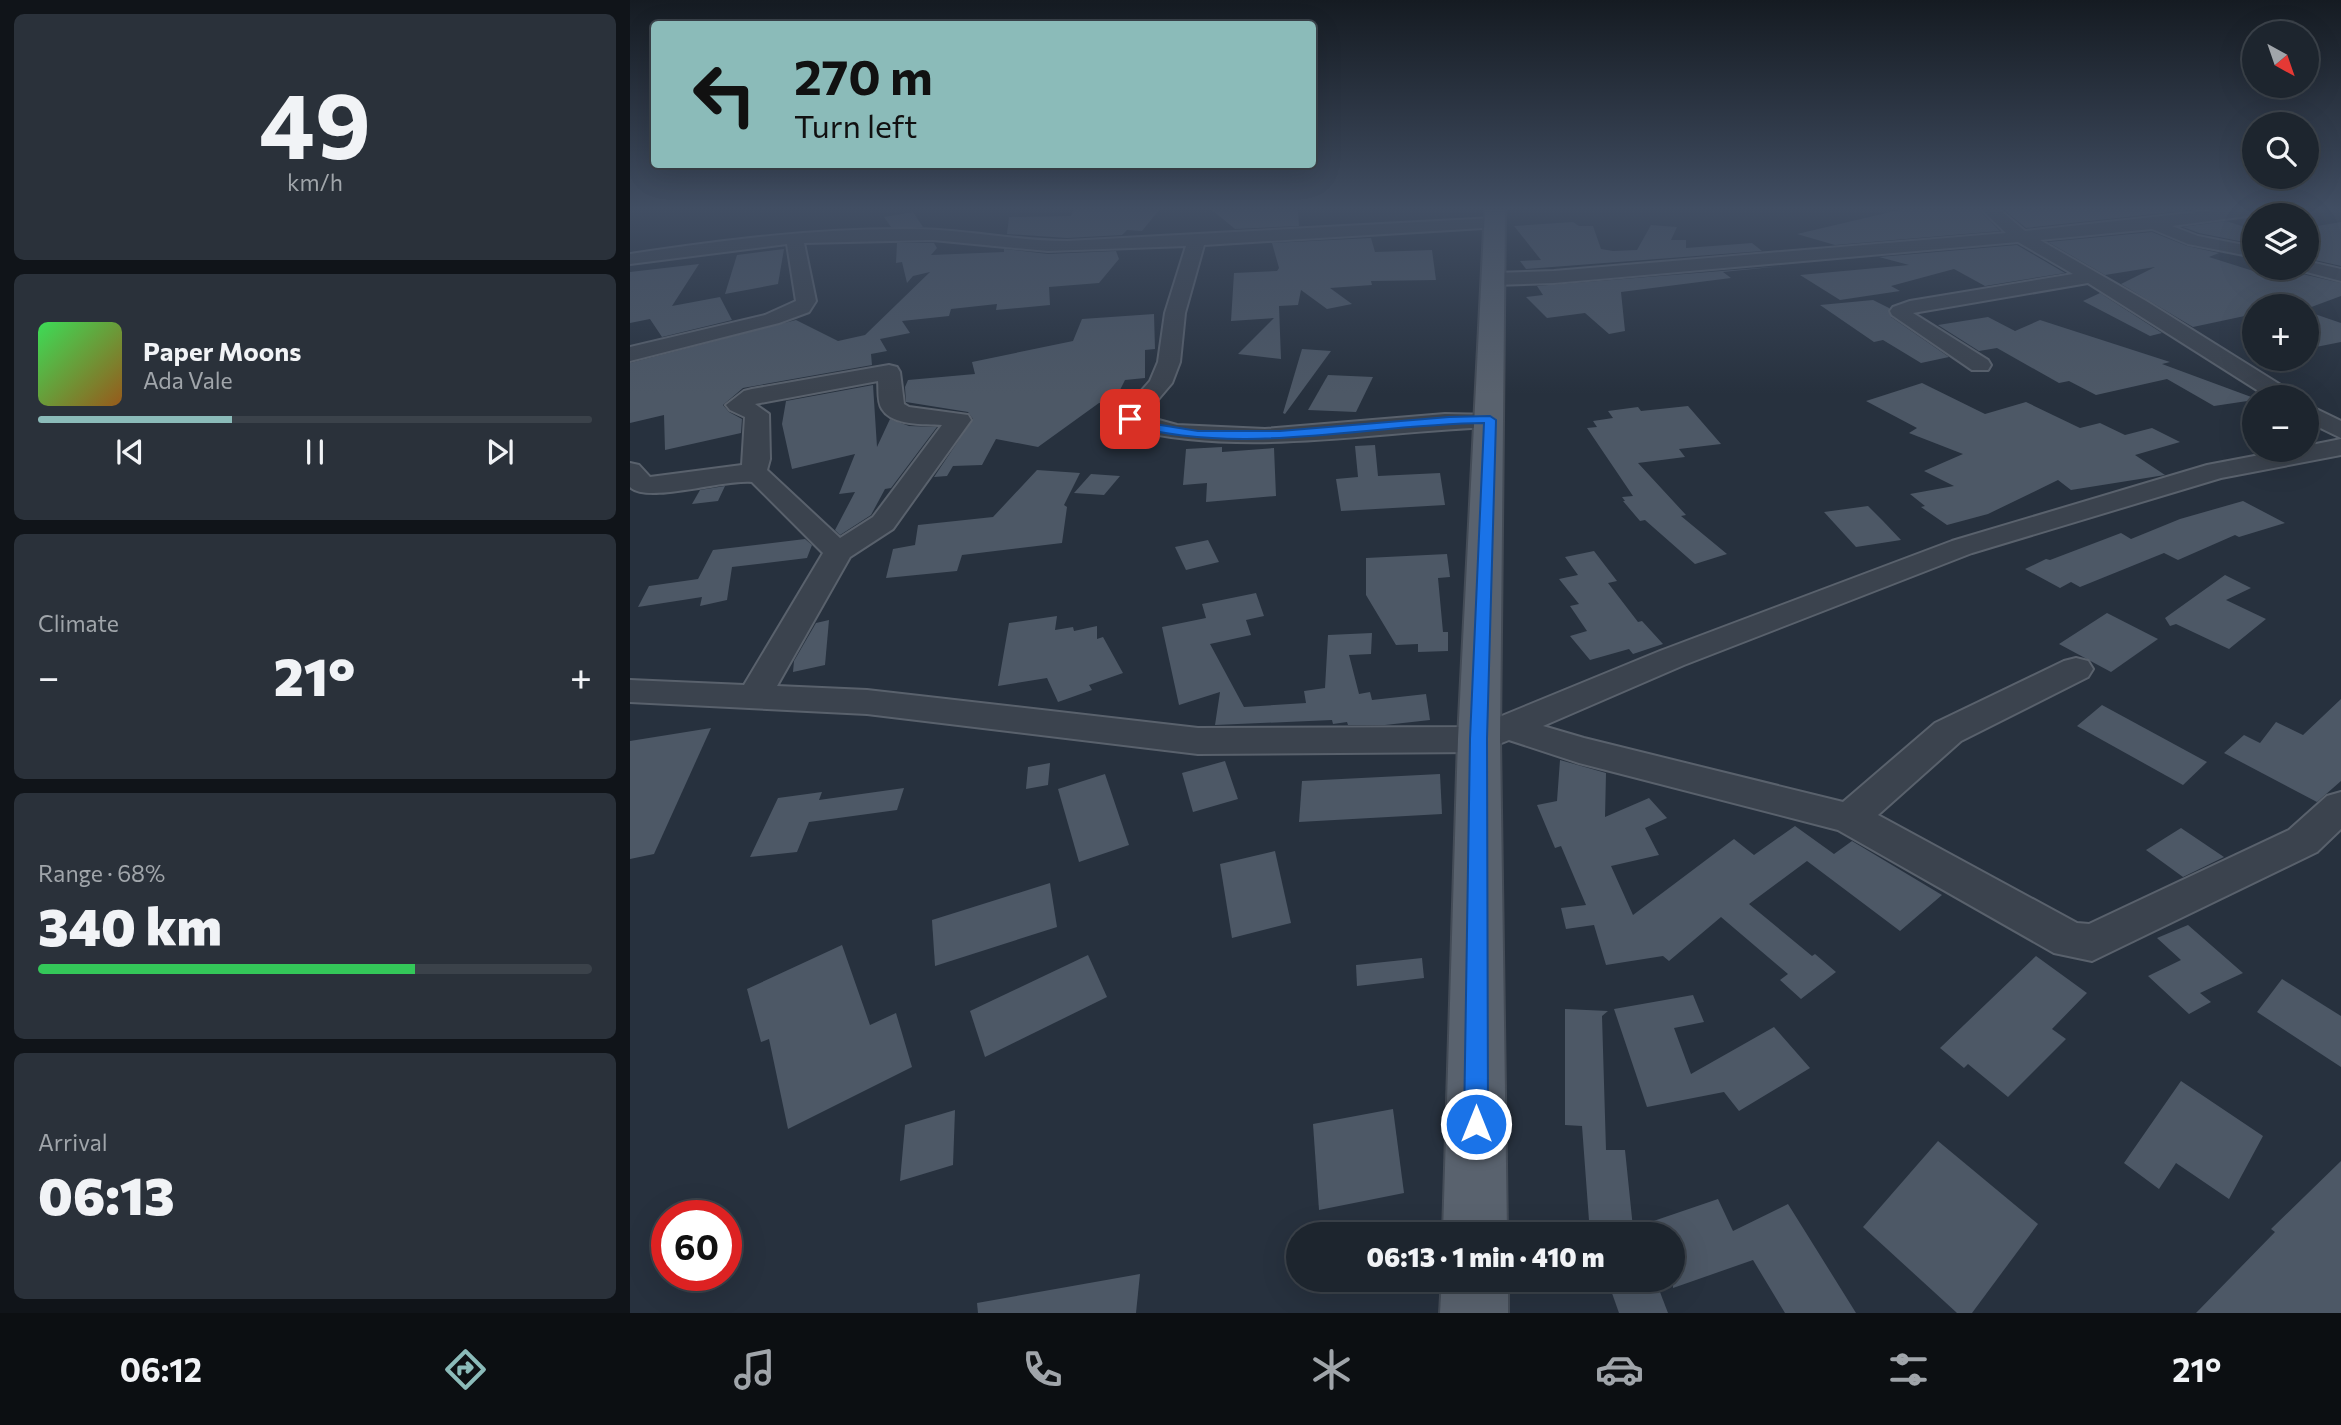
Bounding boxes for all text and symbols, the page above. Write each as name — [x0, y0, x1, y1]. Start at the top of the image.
north arrow — [2242, 21, 2319, 98]
map controls — [2242, 21, 2319, 462]
text: 270 m — [794, 45, 933, 105]
icon: left — [679, 49, 770, 140]
text: 49 — [259, 66, 371, 178]
text: Turn left — [794, 105, 918, 145]
button: search — [2242, 112, 2319, 189]
text: km/h — [287, 168, 343, 196]
button: layers — [2242, 203, 2319, 280]
button: + — [2242, 294, 2319, 371]
text: Paper Moons — [143, 335, 301, 366]
text: Ada Vale — [143, 366, 233, 394]
button: − — [2242, 385, 2319, 462]
pin — [1100, 389, 1160, 449]
icon: arrive — [1111, 400, 1149, 438]
icon: previous — [111, 433, 149, 471]
icon: pause — [296, 433, 334, 471]
icon: next — [481, 433, 519, 471]
text: Climate — [38, 609, 119, 637]
text: 21° — [274, 643, 355, 707]
text: − — [38, 652, 60, 699]
text: + — [570, 652, 592, 699]
text: Range · 68% — [38, 859, 165, 887]
text: 340 km — [38, 893, 222, 957]
position arrow — [1439, 1087, 1513, 1161]
text: Arrival — [38, 1128, 108, 1156]
text: 06:13 — [38, 1162, 175, 1226]
speed limit sign: 60 — [651, 1200, 742, 1291]
text: 06:13 · 1 min · 410 m — [1367, 1241, 1604, 1272]
icon: directions — [441, 1345, 490, 1394]
icon: music — [730, 1345, 779, 1394]
icon: phone — [1018, 1345, 1067, 1394]
icon: climate — [1307, 1345, 1356, 1394]
icon: car — [1595, 1345, 1644, 1394]
icon: filters — [1884, 1345, 1933, 1394]
text: 06:12 — [120, 1349, 202, 1389]
text: 21° — [2172, 1349, 2221, 1389]

